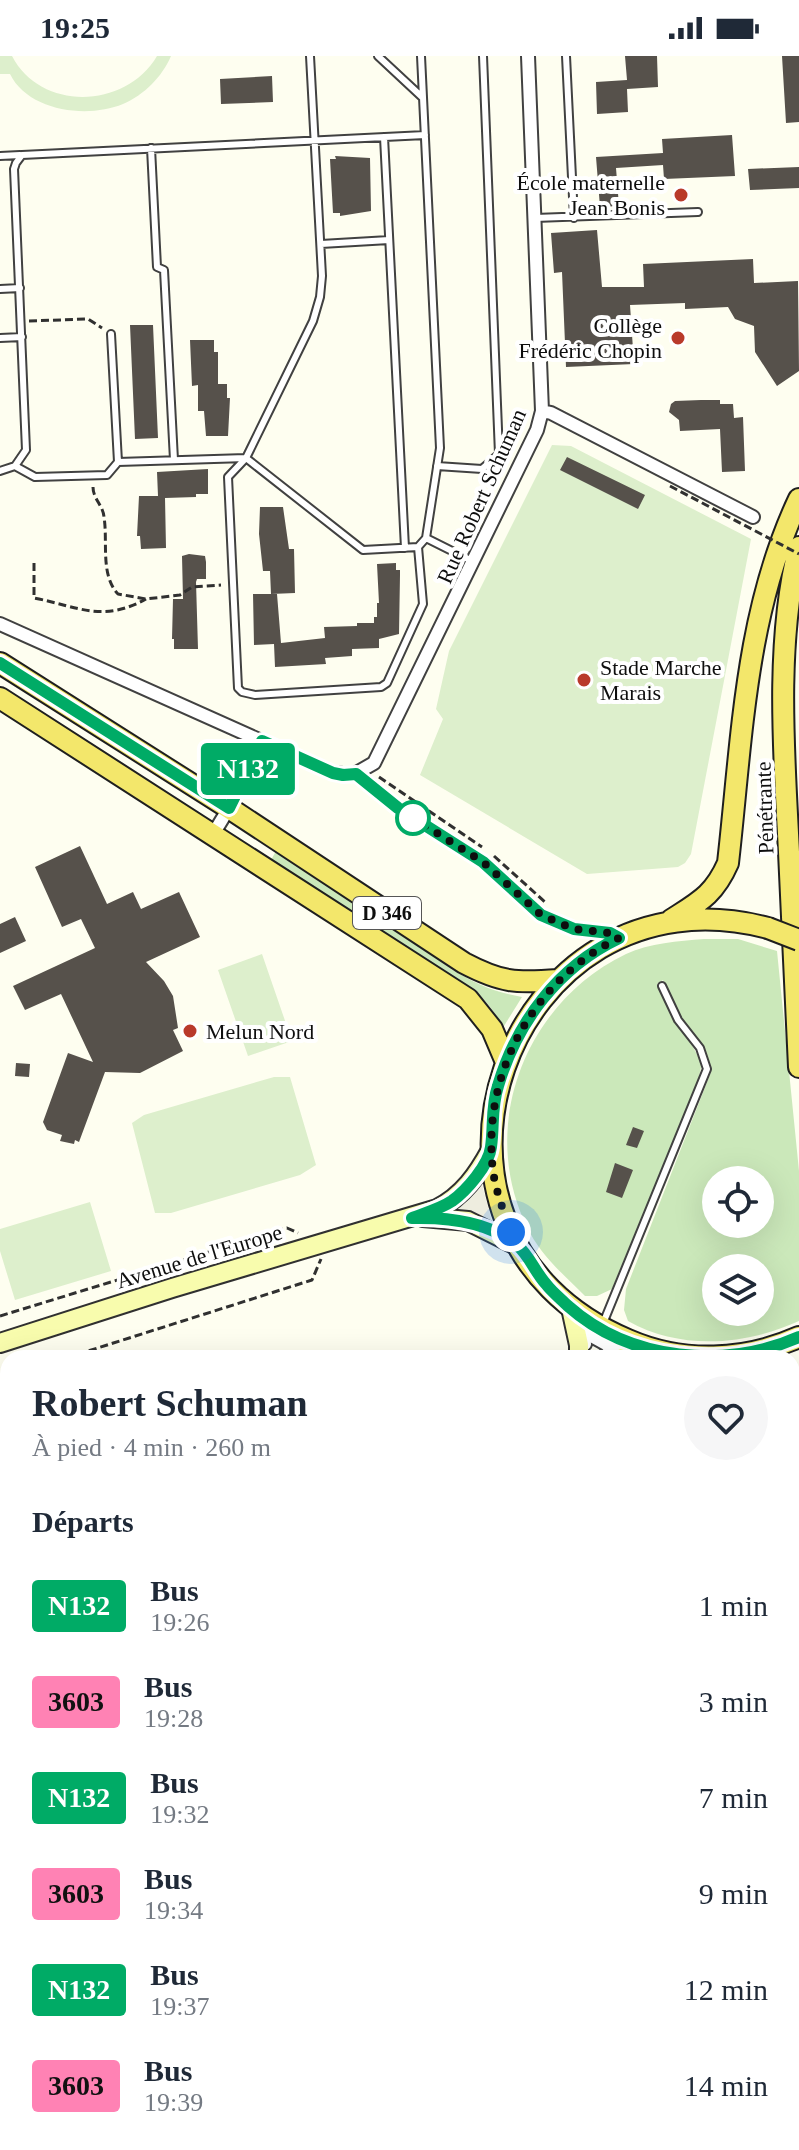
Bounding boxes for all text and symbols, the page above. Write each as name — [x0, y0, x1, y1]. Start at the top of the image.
text: 19:25 — [40, 11, 110, 44]
place label: École maternelle Jean Bonis — [517, 170, 665, 220]
marker: École maternelle Jean Bonis — [672, 186, 690, 204]
place label: Collège Frédéric Chopin — [518, 313, 662, 363]
marker: Collège Frédéric Chopin — [669, 329, 687, 347]
street label: Rue Robert Schuman — [432, 405, 531, 587]
place label: Stade Marche Marais — [600, 655, 722, 705]
marker: Stade Marche Marais — [575, 671, 593, 689]
line badge: N132 — [192, 743, 304, 795]
text: N132 — [217, 753, 279, 784]
street label: Pénétrante — [750, 761, 779, 855]
unlabelled marker — [396, 801, 430, 835]
road number: D 346 — [353, 897, 421, 929]
place label: Melun Nord — [206, 1019, 314, 1044]
marker: Melun Nord — [181, 1022, 199, 1040]
map controls — [702, 1166, 774, 1326]
button: locate — [702, 1166, 774, 1238]
your location — [491, 1212, 531, 1252]
street label: Avenue de l'Europe — [113, 1219, 285, 1294]
button: layers — [702, 1254, 774, 1326]
button: heart — [684, 1376, 768, 1460]
text: Robert Schuman — [32, 1382, 308, 1424]
text: À pied · 4 min · 260 m — [32, 1433, 271, 1462]
text: Départs — [32, 1505, 134, 1538]
text: Bus — [150, 1574, 199, 1607]
text: 1 min — [699, 1589, 768, 1622]
text: N132 — [48, 1590, 110, 1621]
text: 19:26 — [150, 1608, 209, 1637]
text: Bus — [144, 1670, 192, 1703]
text: 3 min — [699, 1685, 768, 1718]
text: 3603 — [48, 1686, 104, 1717]
text: 19:28 — [144, 1704, 203, 1733]
text: Bus — [150, 1766, 199, 1799]
text: 7 min — [699, 1781, 768, 1814]
text: N132 — [48, 1782, 110, 1813]
text: 19:32 — [150, 1800, 209, 1829]
text: Bus — [144, 1862, 192, 1895]
text: 9 min — [699, 1877, 768, 1910]
text: 3603 — [48, 1878, 104, 1909]
text: 19:34 — [144, 1896, 203, 1925]
text: Bus — [150, 1958, 199, 1991]
text: 12 min — [684, 1973, 768, 2006]
text: N132 — [48, 1974, 110, 2005]
text: 19:37 — [150, 1992, 209, 2021]
text: Bus — [144, 2054, 192, 2087]
text: 14 min — [684, 2069, 768, 2102]
text: 3603 — [48, 2070, 104, 2101]
text: 19:39 — [144, 2088, 203, 2117]

